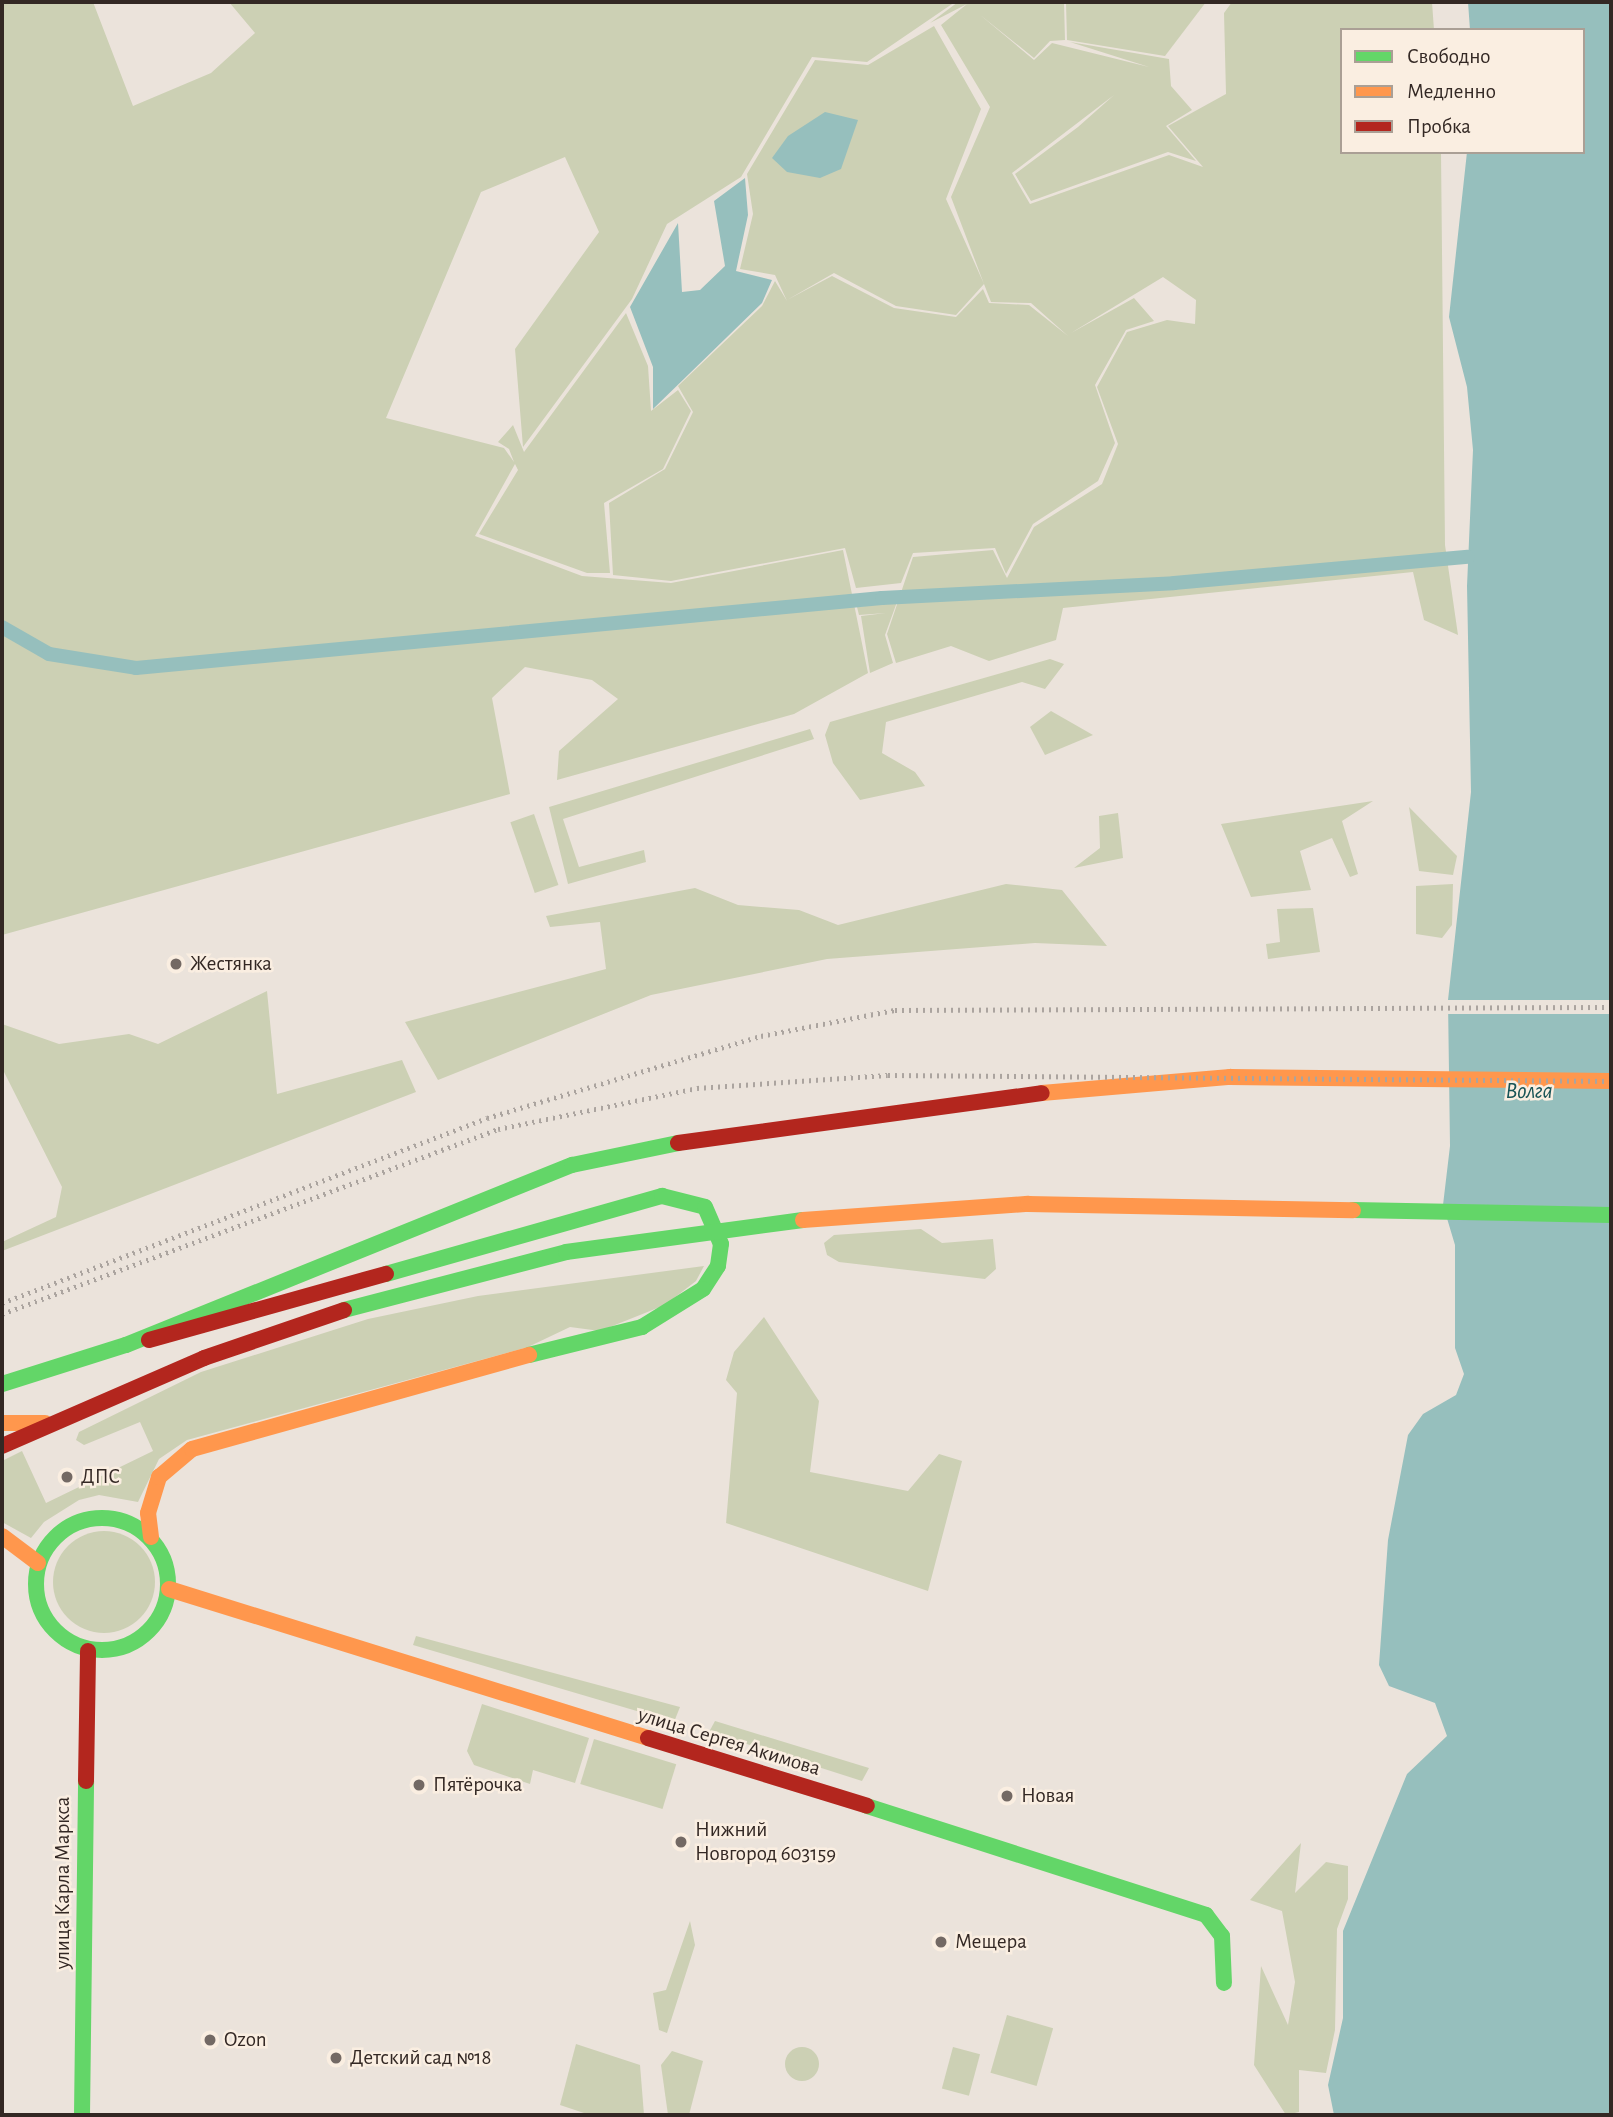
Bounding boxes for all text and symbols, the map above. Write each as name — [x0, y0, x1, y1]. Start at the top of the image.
legend — [1340, 28, 1585, 154]
text: Свободно — [1407, 46, 1491, 67]
text: Медленно — [1407, 81, 1496, 102]
text: Пробка — [1407, 116, 1471, 137]
place label: Жестянка — [190, 951, 272, 977]
marker: Жестянка — [168, 956, 184, 972]
water label: Волга — [1505, 1078, 1553, 1106]
place label: ДПС — [81, 1464, 120, 1490]
marker: ДПС — [59, 1469, 75, 1485]
street label: улица Сергея Акимова — [635, 1702, 823, 1782]
place label: Пятёрочка — [433, 1772, 522, 1798]
marker: Пятёрочка — [411, 1777, 427, 1793]
place label: Новая — [1021, 1783, 1074, 1809]
marker: Новая — [999, 1788, 1015, 1804]
street label: улица Карла Маркса — [50, 1797, 76, 1969]
place label: Нижний Новгород 603159 — [695, 1817, 836, 1867]
marker: Нижний Новгород 603159 — [673, 1834, 689, 1850]
place label: Мещера — [955, 1929, 1027, 1955]
marker: Мещера — [933, 1934, 949, 1950]
place label: Ozon — [224, 2027, 267, 2053]
marker: Ozon — [202, 2032, 218, 2048]
place label: Детский сад №18 — [350, 2045, 492, 2071]
marker: Детский сад №18 — [328, 2050, 344, 2066]

